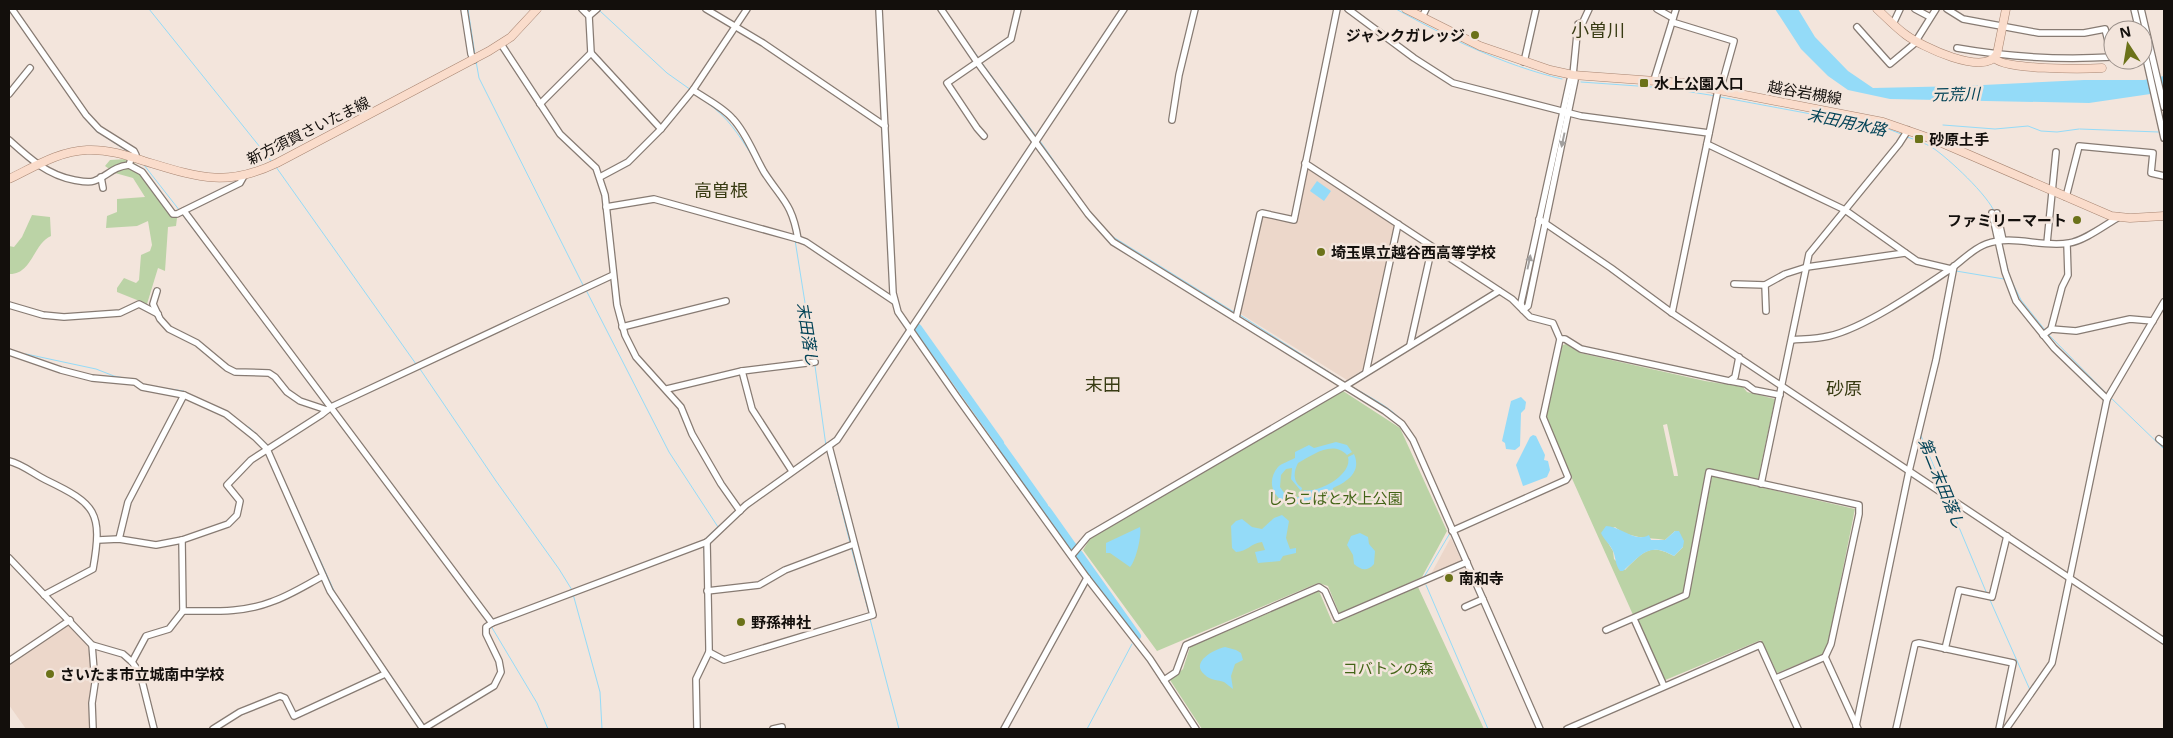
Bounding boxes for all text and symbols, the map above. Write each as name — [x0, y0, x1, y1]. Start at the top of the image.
district label: 小曽川 — [1571, 18, 1625, 42]
north arrow — [2103, 20, 2153, 70]
text: N — [2118, 21, 2133, 42]
place label: ジャンクガレッジ — [1346, 25, 1465, 45]
marker: ジャンクガレッジ — [1469, 29, 1481, 41]
place label: 水上公園入口 — [1654, 73, 1744, 93]
street label: 越谷岩槻線 — [1765, 75, 1844, 108]
marker: 水上公園入口 — [1638, 77, 1650, 89]
water label: 元荒川 — [1932, 83, 1982, 105]
street label: 新方須賀さいたま線 — [243, 92, 373, 168]
water label: 末田用水路 — [1806, 103, 1890, 141]
place label: 砂原土手 — [1929, 129, 1989, 149]
one-way arrow — [1558, 132, 1566, 148]
marker: 砂原土手 — [1913, 133, 1925, 145]
district label: 高曽根 — [694, 178, 748, 202]
place label: ファミリーマート — [1947, 210, 2067, 230]
marker: ファミリーマート — [2071, 214, 2083, 226]
place label: 埼玉県立越谷西高等学校 — [1331, 242, 1496, 262]
marker: 埼玉県立越谷西高等学校 — [1315, 246, 1327, 258]
one-way arrow — [1526, 254, 1534, 270]
water label: 末田落し — [792, 301, 824, 367]
district label: 末田 — [1085, 372, 1121, 396]
district label: 砂原 — [1826, 376, 1862, 400]
water label: 第二末田落し — [1914, 434, 1970, 532]
park label: しらこばと水上公園 — [1267, 488, 1403, 508]
place label: 南和寺 — [1459, 568, 1504, 588]
marker: 南和寺 — [1443, 572, 1455, 584]
place label: 野孫神社 — [751, 612, 811, 632]
marker: 野孫神社 — [735, 616, 747, 628]
park label: コバトンの森 — [1343, 658, 1433, 678]
place label: さいたま市立城南中学校 — [60, 664, 225, 684]
marker: さいたま市立城南中学校 — [44, 668, 56, 680]

